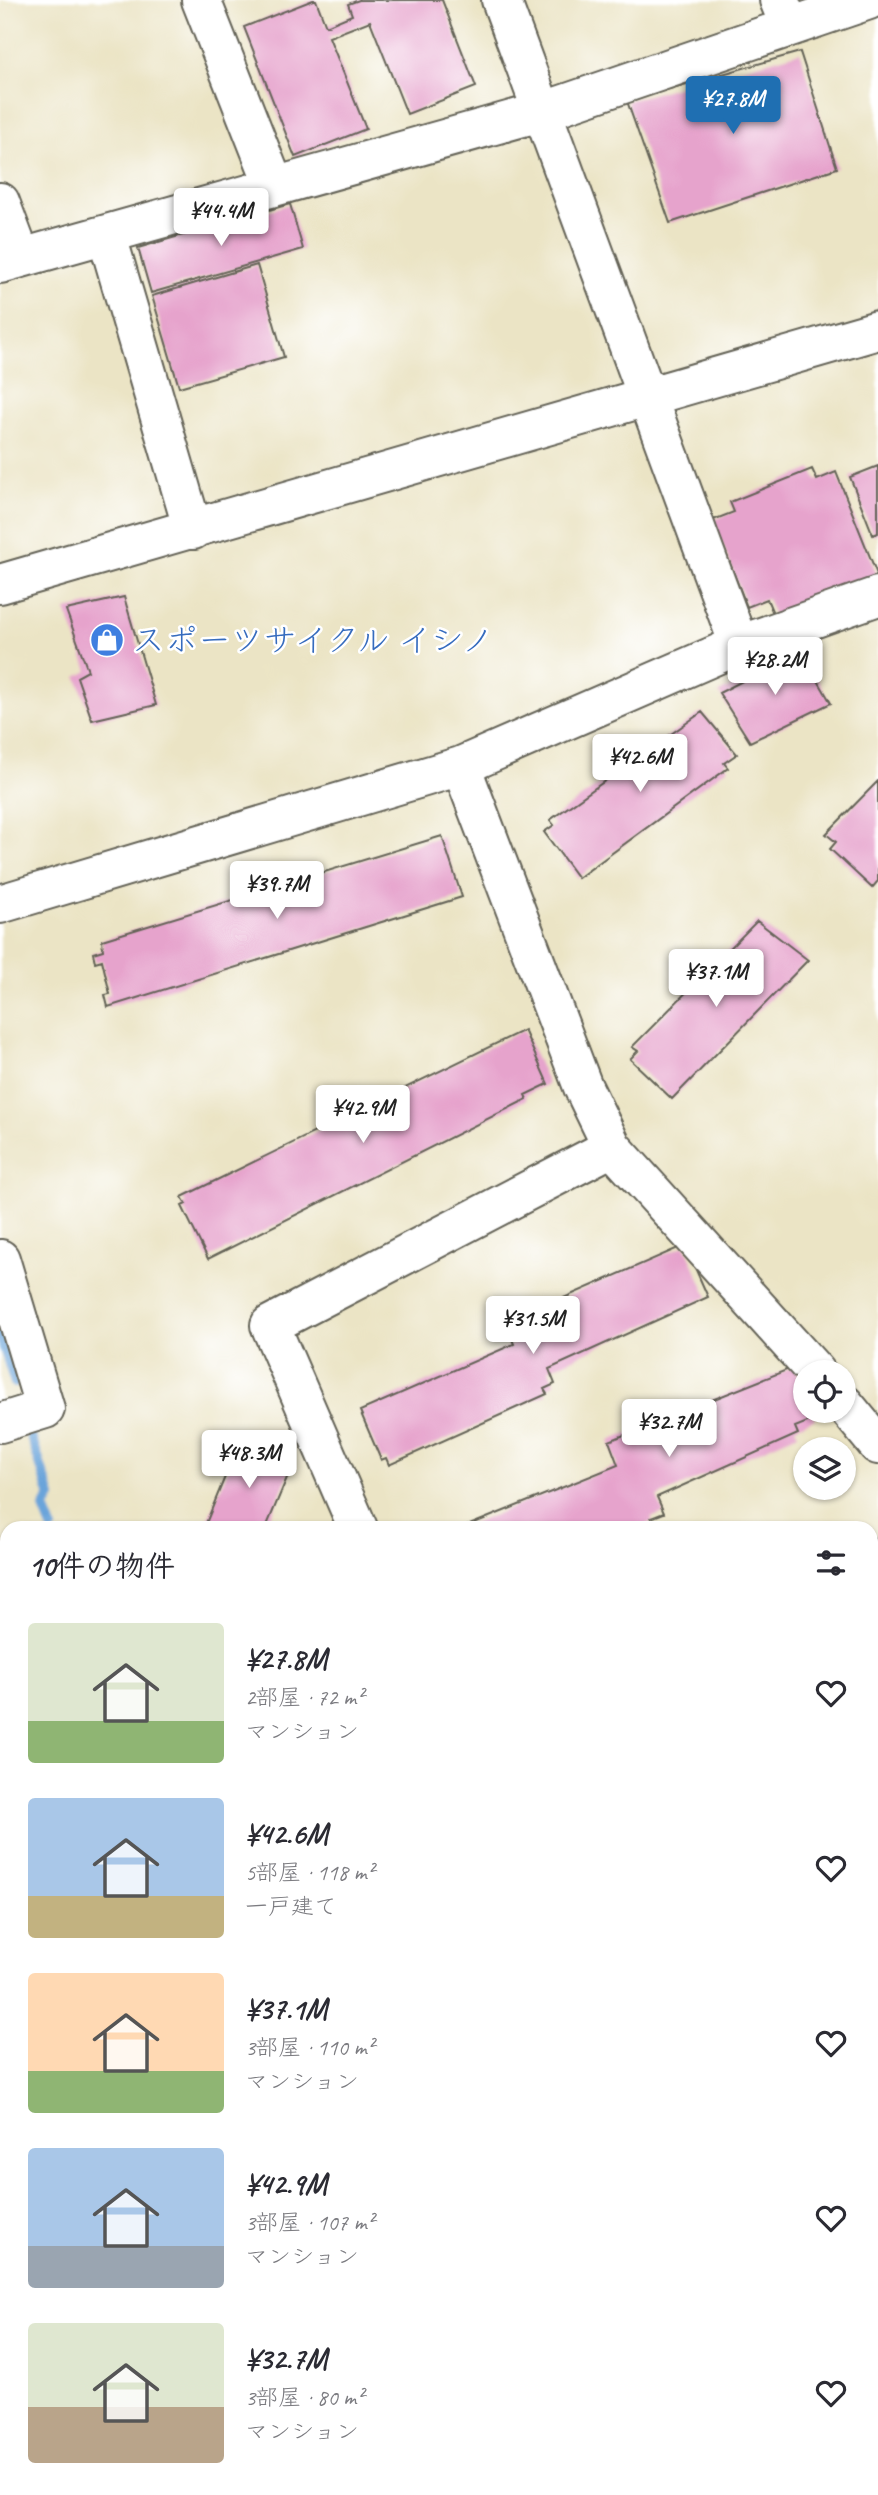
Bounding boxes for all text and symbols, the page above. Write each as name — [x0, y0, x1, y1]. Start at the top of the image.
pin: ¥27.8M — [676, 76, 790, 136]
text: ¥27.8M — [702, 84, 764, 113]
pin: ¥44.4M — [164, 188, 278, 248]
text: ¥44.4M — [190, 196, 252, 225]
place label: スポーツサイクル イシノ — [132, 619, 494, 661]
shop icon: スポーツサイクル イシノ — [88, 621, 126, 659]
pin: ¥28.2M — [718, 638, 832, 697]
text: ¥28.2M — [744, 645, 806, 674]
pin: ¥42.6M — [583, 734, 697, 794]
text: ¥42.6M — [608, 742, 672, 771]
pin: ¥39.7M — [220, 862, 334, 921]
text: ¥39.7M — [246, 869, 308, 898]
pin: ¥37.1M — [659, 950, 773, 1009]
text: ¥37.1M — [685, 957, 747, 986]
pin: ¥42.9M — [306, 1086, 420, 1145]
text: ¥42.9M — [332, 1093, 394, 1122]
pin: ¥31.5M — [476, 1296, 590, 1356]
text: ¥31.5M — [502, 1304, 564, 1333]
map controls — [793, 1360, 856, 1500]
button: locate — [793, 1360, 856, 1423]
pin: ¥32.7M — [612, 1400, 726, 1459]
text: ¥32.7M — [638, 1407, 700, 1436]
pin: ¥48.3M — [192, 1430, 306, 1490]
button: layers — [793, 1437, 856, 1500]
text: ¥48.3M — [218, 1438, 280, 1467]
icon: filters — [812, 1544, 850, 1582]
text: 10件の物件 — [28, 1547, 175, 1585]
text: ¥27.8M — [245, 1640, 327, 1678]
icon: home — [84, 1651, 168, 1735]
icon: heart — [812, 1674, 850, 1712]
text: 2部屋 · 72 m² — [245, 1683, 363, 1712]
text: マンション — [245, 1717, 359, 1746]
text: ¥42.6M — [245, 1815, 327, 1853]
icon: home — [84, 1826, 168, 1910]
icon: heart — [812, 1849, 850, 1887]
text: 5部屋 · 118 m² — [245, 1858, 374, 1887]
text: 一戸建て — [245, 1892, 337, 1921]
text: ¥37.1M — [245, 1990, 327, 2028]
icon: home — [84, 2001, 168, 2085]
icon: heart — [812, 2024, 850, 2062]
text: 3部屋 · 110 m² — [245, 2033, 374, 2062]
text: マンション — [245, 2067, 359, 2096]
text: ¥42.9M — [245, 2165, 326, 2203]
icon: home — [84, 2176, 168, 2260]
icon: heart — [812, 2199, 850, 2237]
text: 3部屋 · 107 m² — [245, 2208, 374, 2237]
text: マンション — [245, 2242, 359, 2271]
text: ¥32.7M — [245, 2340, 327, 2378]
icon: home — [84, 2351, 168, 2435]
icon: heart — [812, 2374, 850, 2412]
text: 3部屋 · 80 m² — [245, 2383, 363, 2412]
text: マンション — [245, 2417, 359, 2446]

